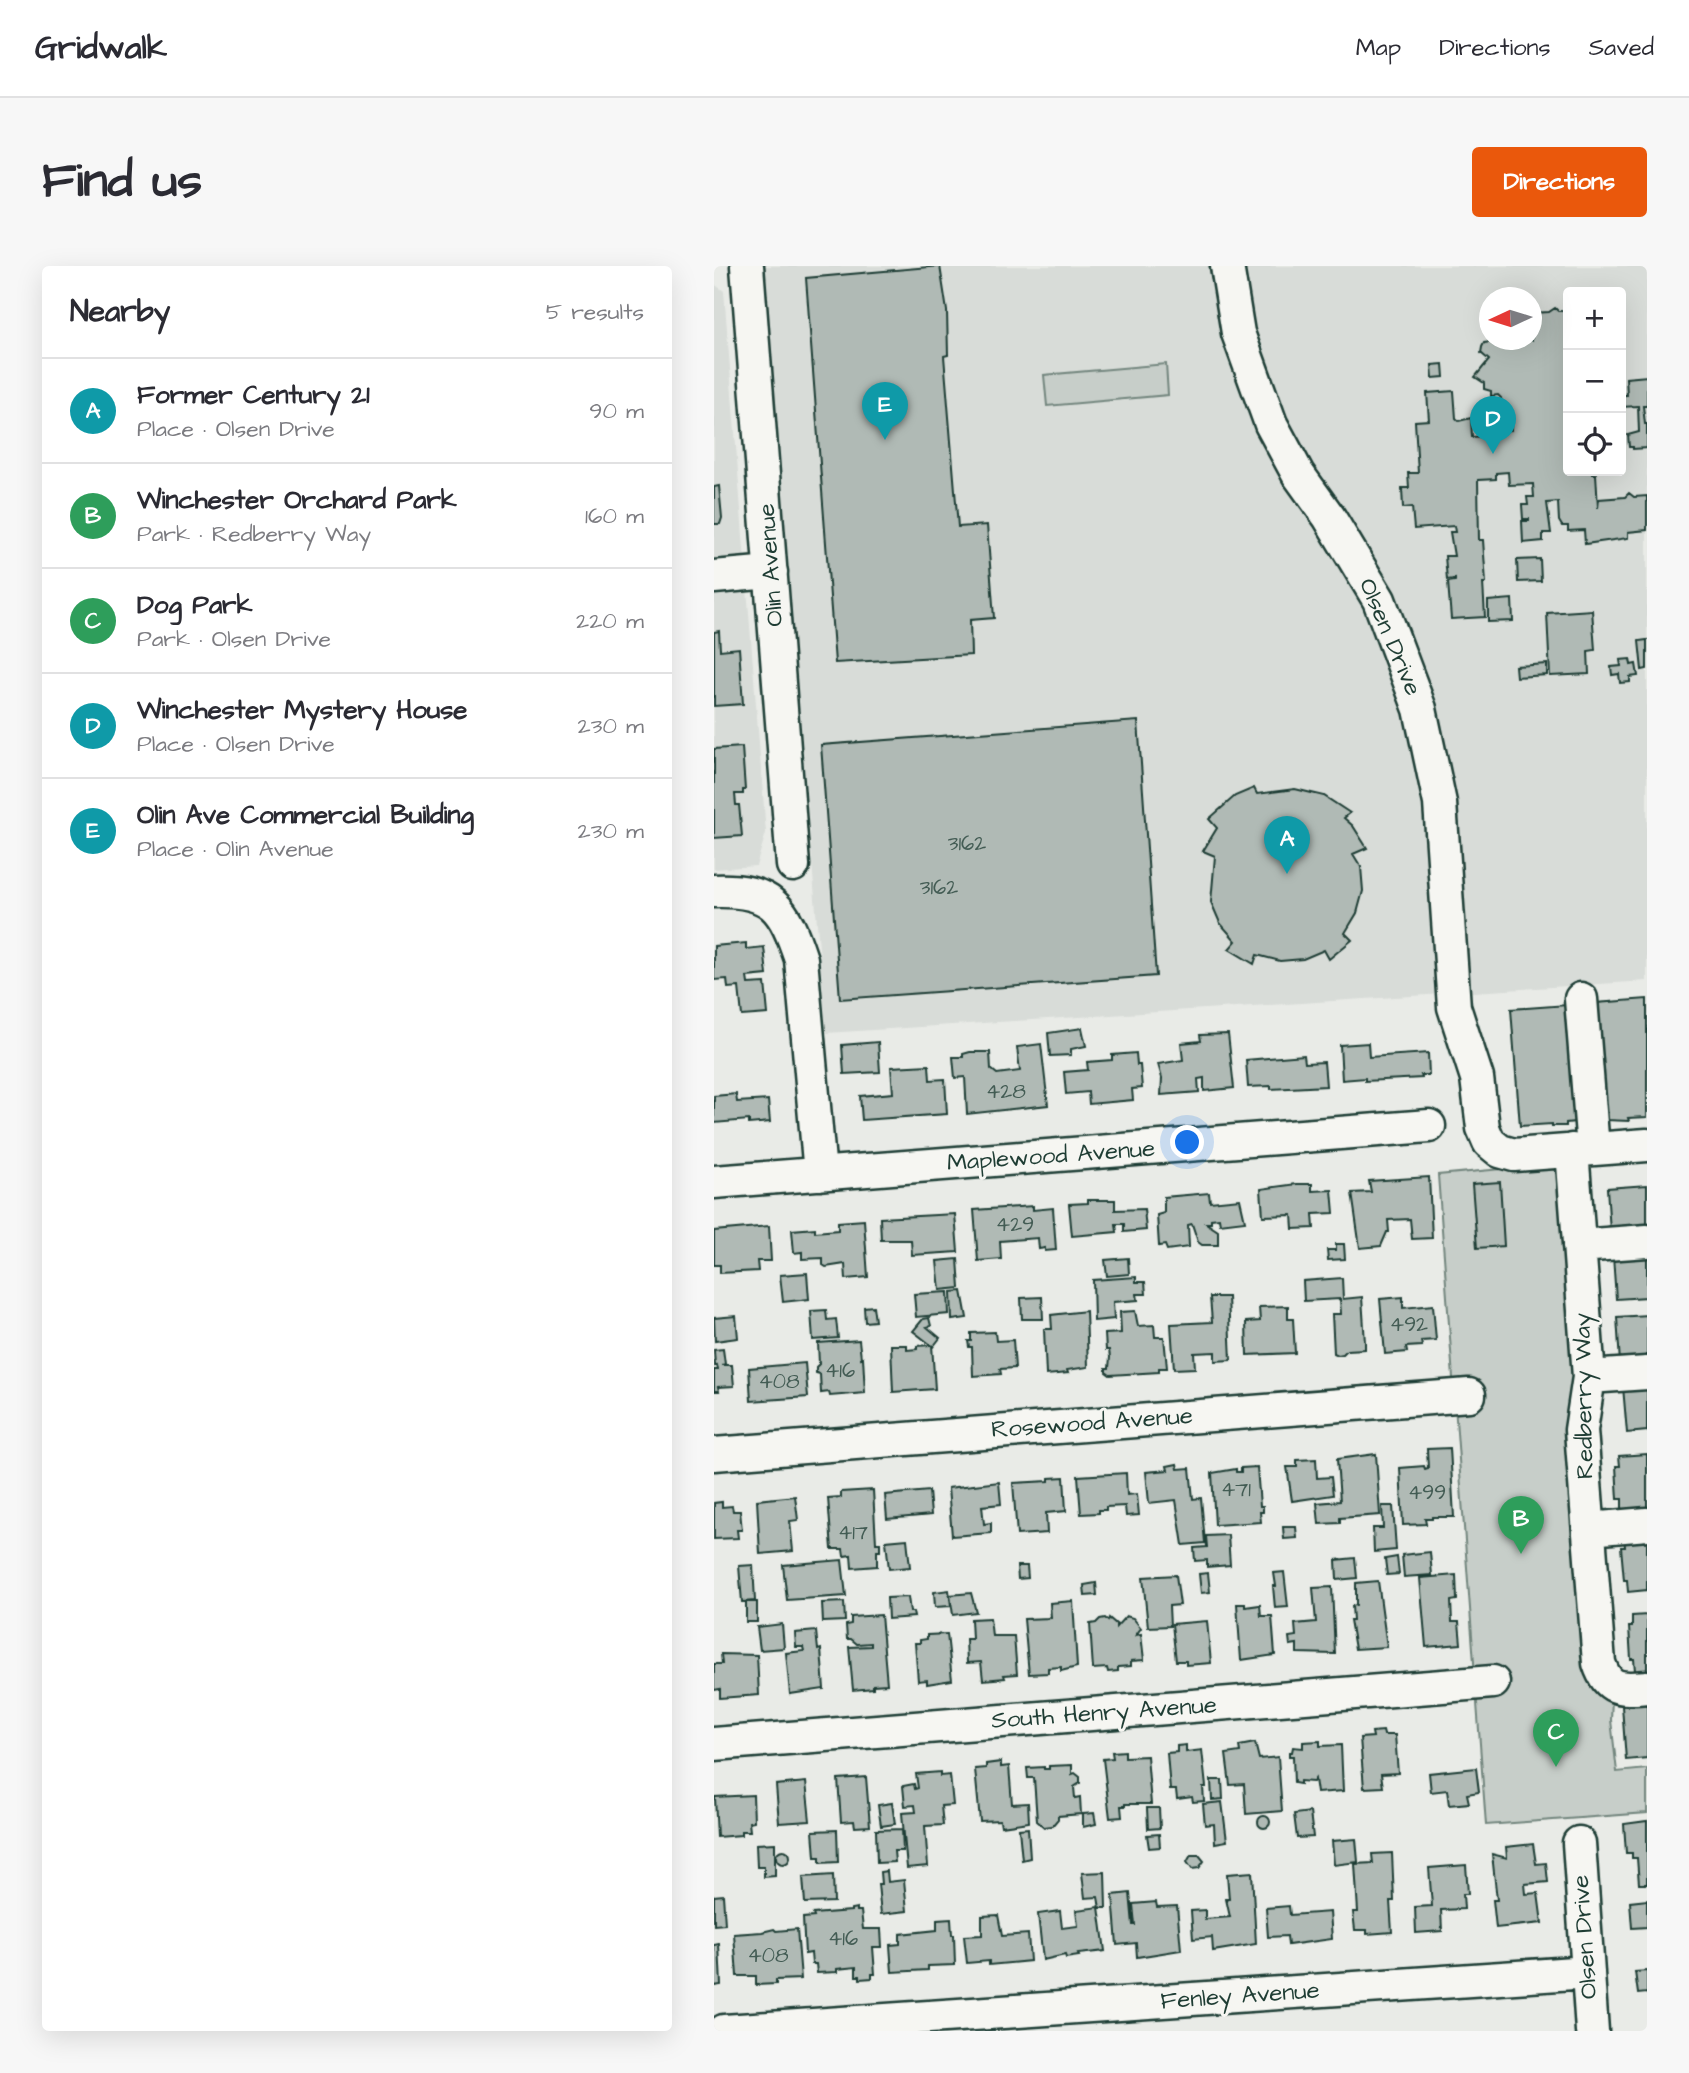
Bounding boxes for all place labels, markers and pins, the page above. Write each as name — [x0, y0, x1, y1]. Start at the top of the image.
pin: E — [862, 382, 908, 440]
pin: D — [1470, 396, 1516, 454]
pin: A — [1264, 816, 1310, 874]
pin: B — [1498, 1496, 1544, 1554]
pin: C — [1533, 1709, 1579, 1767]

